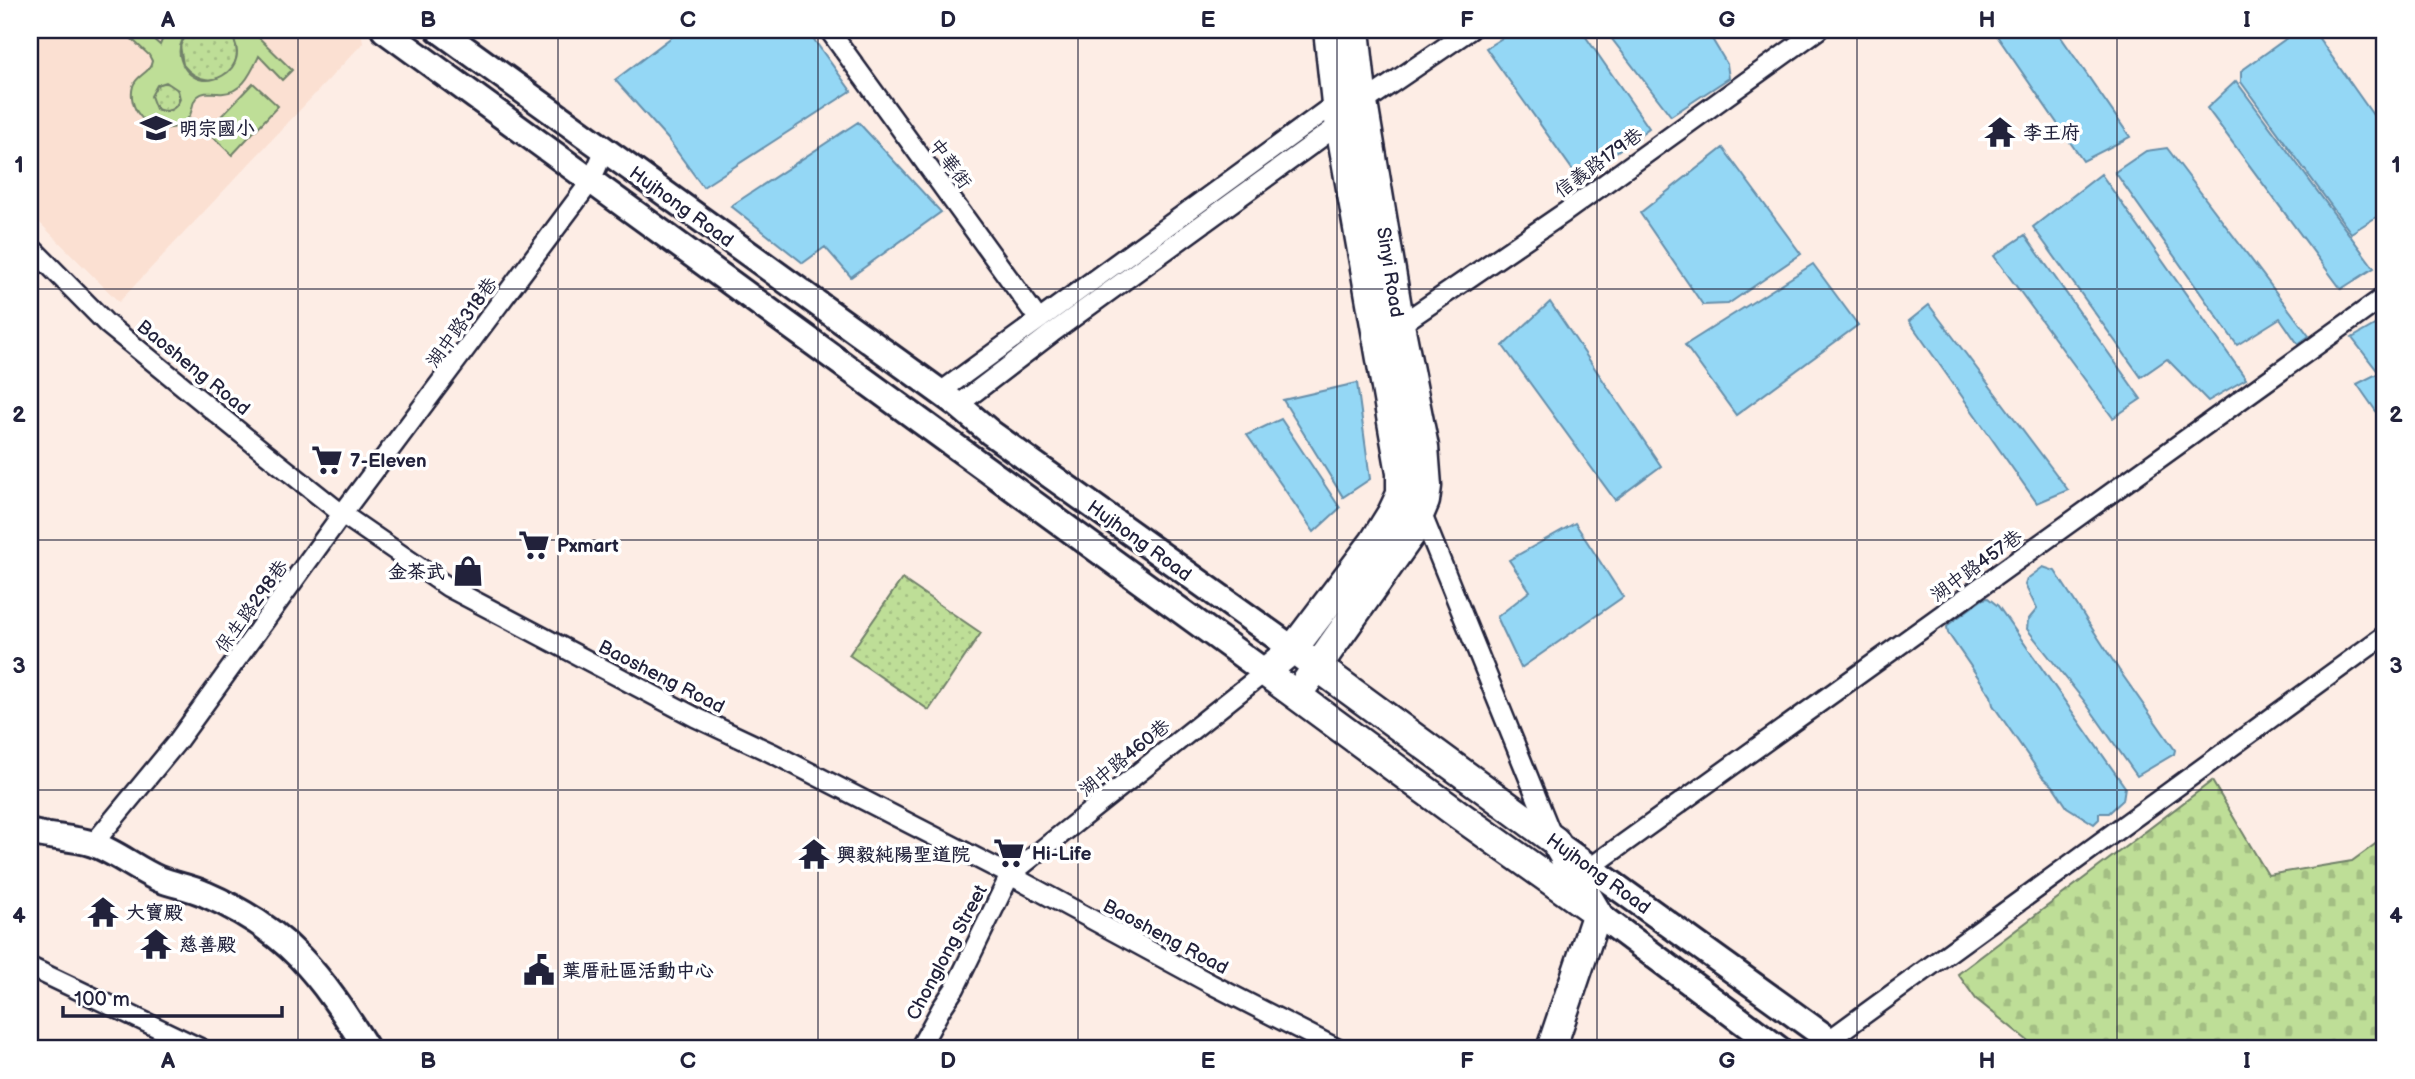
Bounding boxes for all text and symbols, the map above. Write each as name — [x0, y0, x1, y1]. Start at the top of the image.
text: A — [160, 6, 176, 34]
text: B — [420, 6, 436, 34]
text: C — [680, 6, 696, 34]
text: D — [940, 6, 956, 34]
text: E — [1201, 6, 1216, 34]
text: F — [1460, 6, 1474, 34]
text: G — [1719, 6, 1736, 34]
text: H — [1978, 6, 1996, 34]
text: I — [2243, 6, 2251, 34]
school or university icon: 明宗國小 — [139, 111, 173, 145]
temple icon: 李王府 — [1983, 115, 2017, 149]
place label: 明宗國小 — [179, 118, 255, 141]
place label: 李王府 — [2023, 122, 2080, 145]
street label: 信義路179巷 — [1550, 123, 1648, 203]
street label: 中華街 — [924, 134, 976, 194]
text: 1 — [14, 151, 24, 179]
text: 1 — [2391, 151, 2401, 179]
street label: Hujhong Road — [625, 162, 738, 253]
street label: Sinyi Road — [1371, 226, 1408, 319]
street label: 湖中路318巷 — [422, 273, 503, 373]
street label: Baosheng Road — [132, 316, 254, 421]
text: 2 — [12, 401, 26, 429]
text: 2 — [2389, 401, 2403, 429]
supermarket icon: 7-Eleven — [310, 443, 344, 477]
place label: 7-Eleven — [350, 450, 427, 473]
street label: Hujhong Road — [1083, 496, 1196, 587]
street label: 湖中路457巷 — [1927, 525, 2027, 607]
supermarket icon: Pxmart — [517, 528, 551, 562]
place label: Pxmart — [557, 535, 619, 558]
shop icon: 金茶武 — [451, 554, 485, 588]
street label: 保生路298巷 — [211, 556, 294, 658]
place label: 金茶武 — [388, 561, 445, 584]
street label: Baosheng Road — [594, 636, 728, 719]
text: 3 — [12, 652, 26, 680]
text: 3 — [2389, 652, 2403, 680]
street label: 湖中路460巷 — [1075, 714, 1175, 802]
street label: Hujhong Road — [1542, 829, 1655, 920]
supermarket icon: Hi-Life — [992, 836, 1026, 870]
temple icon: 興毅純陽聖道院 — [797, 837, 831, 871]
place label: Hi-Life — [1032, 843, 1092, 866]
place label: 興毅純陽聖道院 — [837, 844, 970, 867]
street label: Chonglong Street — [902, 881, 993, 1024]
temple icon: 大寶殿 — [86, 895, 120, 929]
street label: Baosheng Road — [1099, 895, 1232, 980]
text: 4 — [12, 902, 26, 930]
place label: 大寶殿 — [126, 902, 183, 925]
text: 4 — [2389, 902, 2403, 930]
temple icon: 慈善殿 — [139, 927, 173, 961]
place label: 慈善殿 — [179, 934, 236, 957]
public building icon: 葉厝社區活動中心 — [522, 953, 556, 987]
place label: 葉厝社區活動中心 — [562, 960, 714, 983]
scale bar — [63, 974, 282, 1018]
text: 100 m — [74, 987, 130, 1012]
text: A — [160, 1047, 176, 1075]
text: B — [420, 1047, 436, 1075]
text: C — [680, 1047, 696, 1075]
text: D — [940, 1047, 956, 1075]
text: E — [1201, 1047, 1216, 1075]
text: F — [1460, 1047, 1474, 1075]
text: G — [1719, 1047, 1736, 1075]
text: H — [1978, 1047, 1996, 1075]
text: I — [2243, 1047, 2251, 1075]

